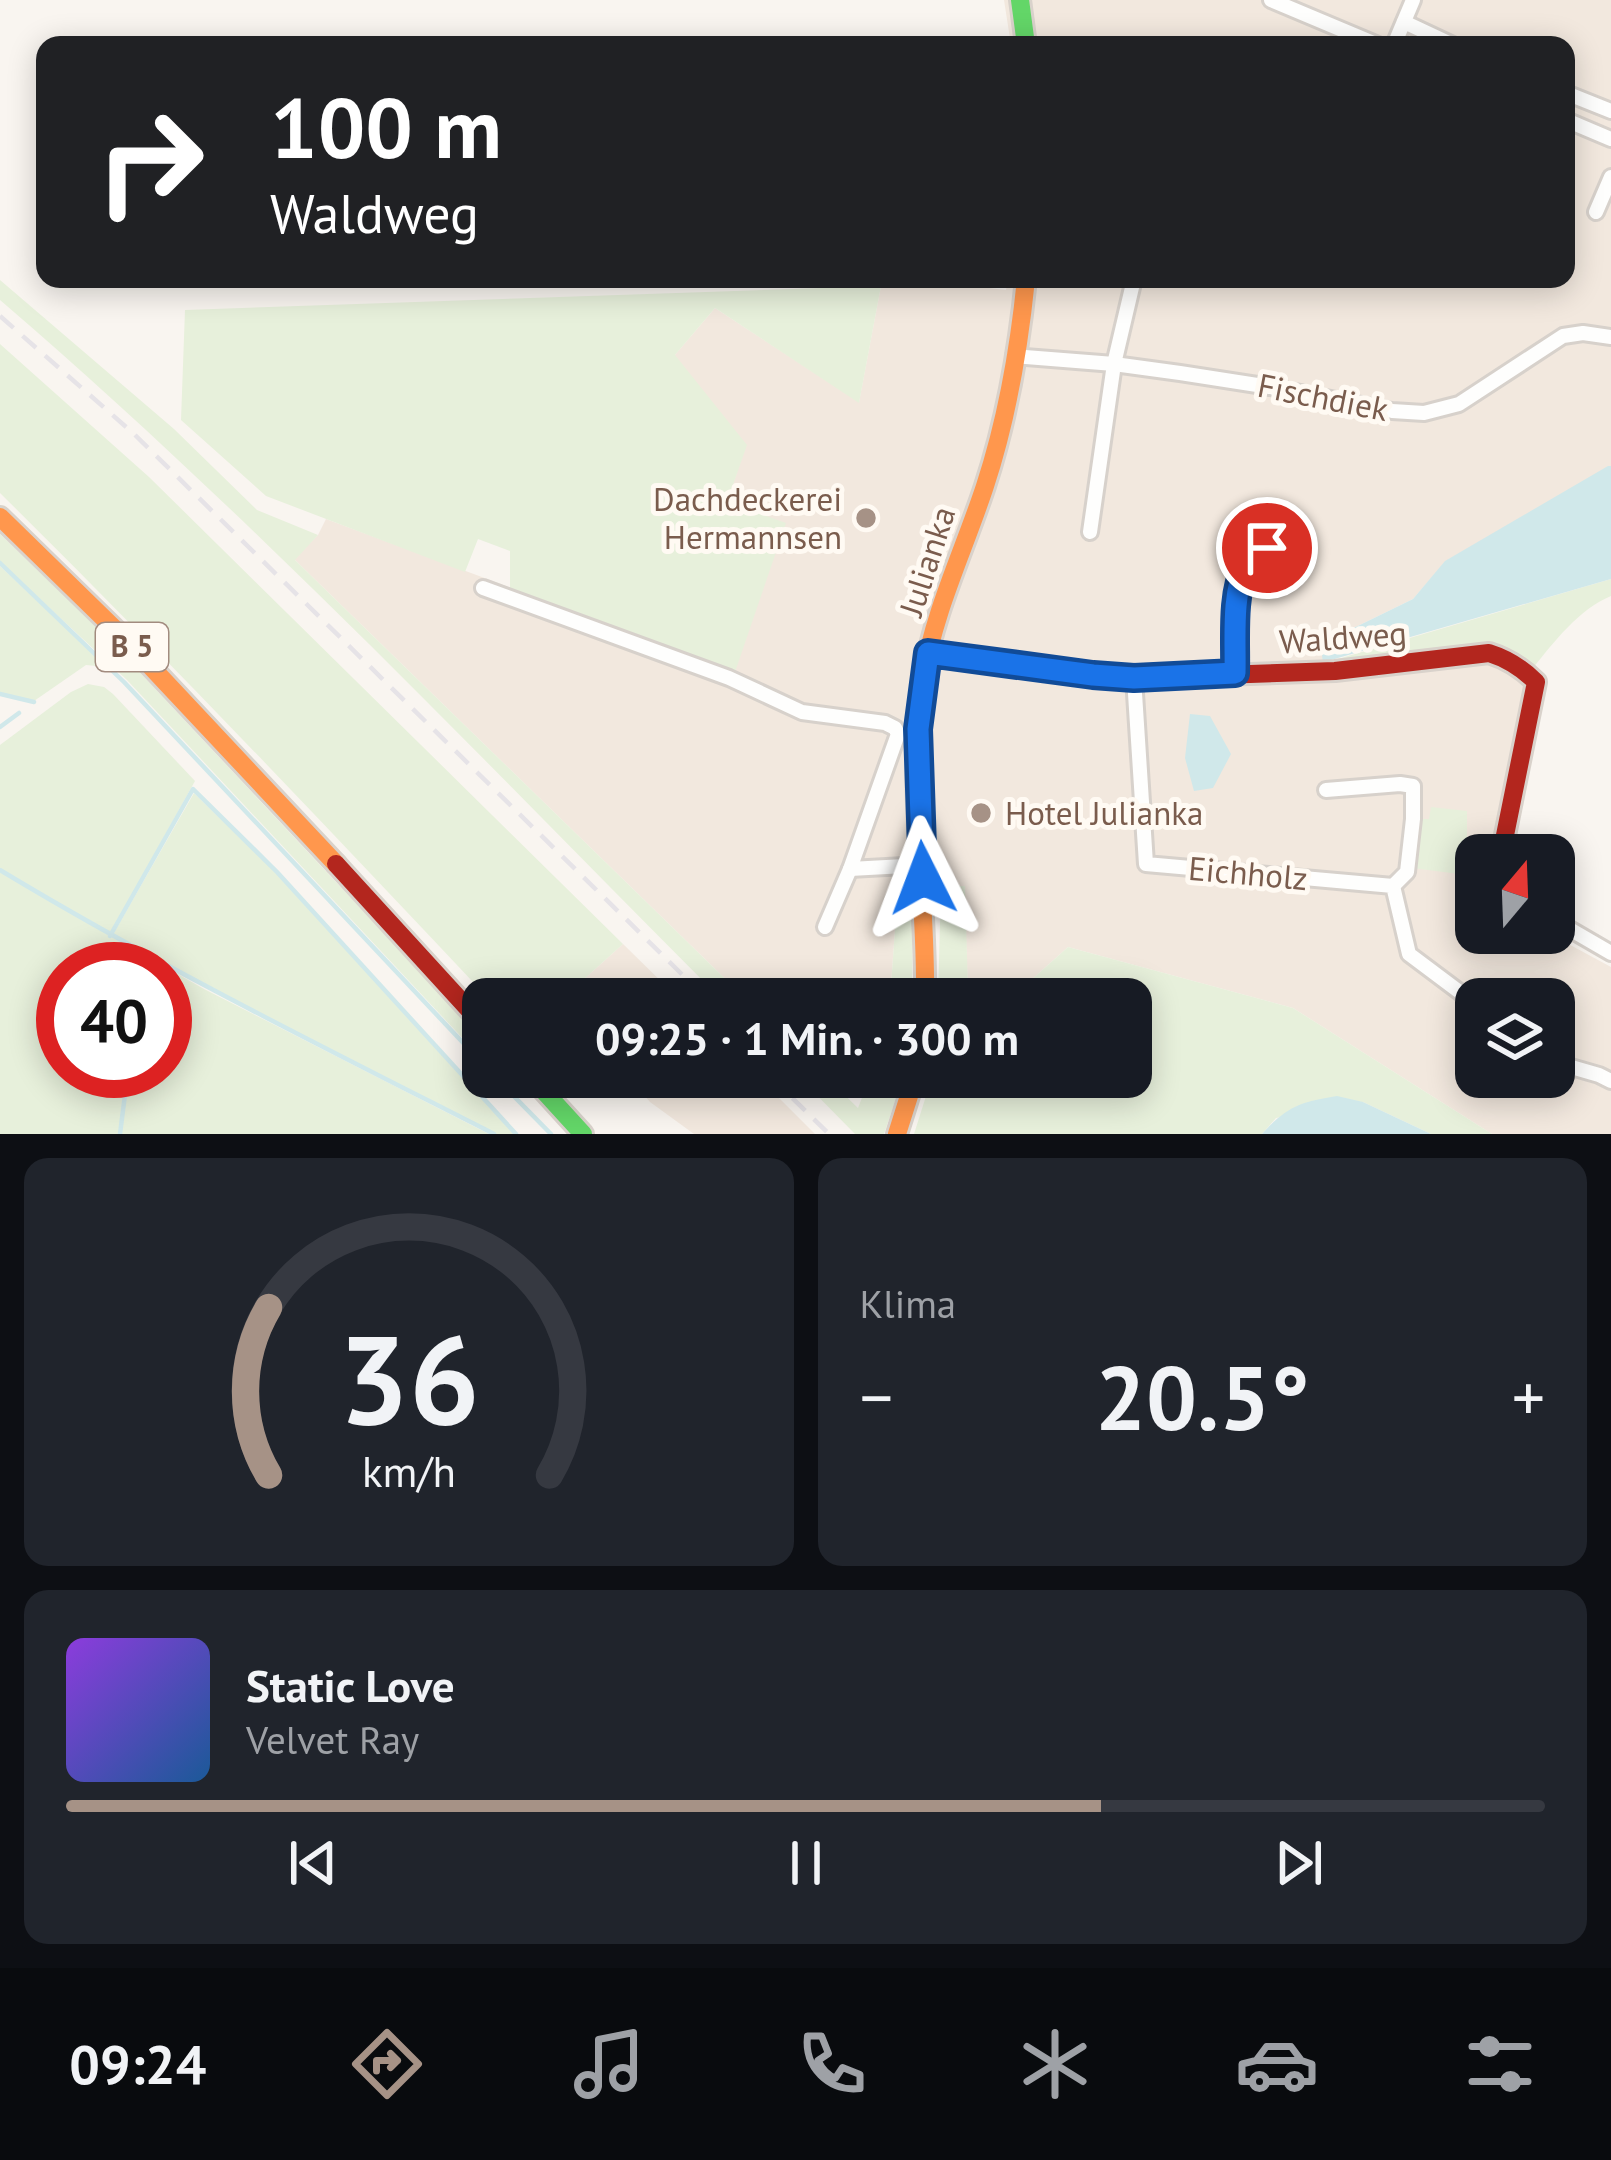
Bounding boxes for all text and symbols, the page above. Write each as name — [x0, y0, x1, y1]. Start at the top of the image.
text: 100 m — [270, 72, 502, 181]
icon: right — [72, 84, 228, 240]
text: Waldweg — [270, 178, 479, 248]
street label: Fischdiek — [1254, 363, 1392, 430]
place label: Dachdeckerei Hermannsen — [653, 477, 842, 558]
pin — [1216, 497, 1318, 599]
street label: Julianka — [888, 501, 964, 623]
marker: Dachdeckerei Hermannsen — [853, 505, 879, 531]
icon: arrive — [1234, 515, 1300, 581]
street label: Waldweg — [1278, 611, 1408, 662]
road number: B 5 — [96, 623, 168, 671]
place label: Hotel Julianka — [1005, 791, 1203, 834]
marker: Hotel Julianka — [968, 800, 994, 826]
position arrow — [860, 815, 986, 941]
north arrow — [1455, 834, 1575, 954]
map controls — [1455, 834, 1575, 1098]
street label: Eichholz — [1187, 846, 1309, 899]
speed limit sign: 40 — [36, 942, 192, 1098]
button: layers — [1455, 978, 1575, 1098]
text: 09:25 · 1 Min. · 300 m — [595, 1009, 1019, 1067]
text: Klima — [860, 1278, 956, 1329]
text: 36 — [338, 1297, 480, 1458]
text: 20.5° — [1095, 1338, 1310, 1455]
text: − — [860, 1354, 893, 1439]
text: + — [1512, 1354, 1545, 1439]
text: km/h — [362, 1443, 456, 1499]
text: Static Love — [246, 1656, 455, 1714]
text: Velvet Ray — [246, 1714, 419, 1765]
icon: previous — [280, 1830, 346, 1896]
icon: pause — [773, 1830, 839, 1896]
icon: next — [1266, 1830, 1332, 1896]
icon: directions — [345, 2022, 429, 2106]
icon: music — [567, 2022, 651, 2106]
icon: phone — [790, 2022, 874, 2106]
icon: climate — [1013, 2022, 1097, 2106]
icon: car — [1235, 2022, 1319, 2106]
icon: filters — [1458, 2022, 1542, 2106]
text: 09:24 — [69, 2029, 206, 2099]

